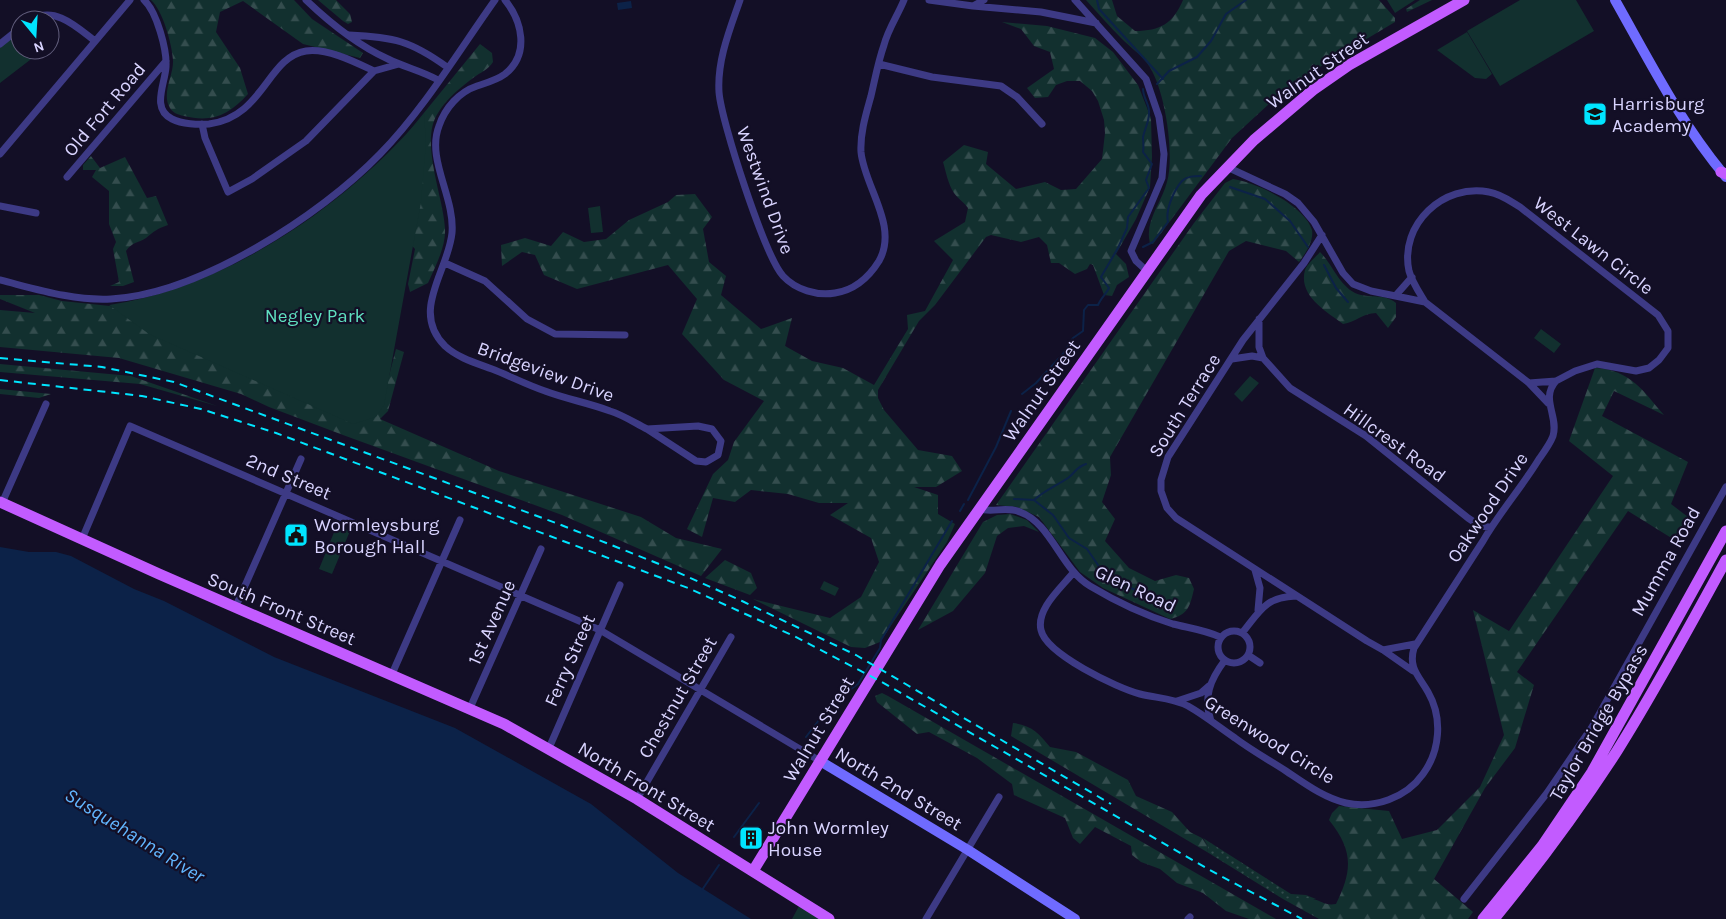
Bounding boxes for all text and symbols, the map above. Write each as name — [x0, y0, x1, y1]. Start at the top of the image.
north arrow — [10, 10, 60, 60]
street label: Walnut Street — [1263, 28, 1373, 114]
text: N — [31, 37, 46, 57]
street label: Old Fort Road — [59, 58, 150, 161]
place label: Harrisburg Academy — [1612, 93, 1705, 137]
school or university icon: Harrisburg Academy — [1582, 101, 1608, 127]
street label: Westwind Drive — [732, 123, 798, 257]
street label: West Lawn Circle — [1529, 192, 1658, 299]
park label: Negley Park — [265, 305, 366, 327]
street label: Walnut Street — [999, 336, 1085, 446]
street label: Bridgeview Drive — [474, 337, 617, 407]
street label: South Terrace — [1144, 350, 1225, 461]
street label: Hillcrest Road — [1339, 398, 1450, 487]
street label: Oakwood Drive — [1443, 448, 1533, 567]
street label: 2nd Street — [243, 449, 335, 505]
street label: Mumma Road — [1627, 503, 1705, 620]
place label: Wormleysburg Borough Hall — [314, 514, 440, 558]
public building icon: Wormleysburg Borough Hall — [283, 522, 309, 548]
street label: Glen Road — [1091, 561, 1180, 617]
street label: South Front Street — [204, 568, 359, 650]
street label: 1st Avenue — [463, 577, 520, 668]
street label: Ferry Street — [540, 611, 600, 710]
street label: Chestnut Street — [634, 633, 722, 762]
street label: Taylor Bridge Bypass — [1545, 640, 1653, 805]
street label: Walnut Street — [779, 673, 859, 786]
street label: Greenwood Circle — [1200, 691, 1339, 789]
street label: North Front Street — [574, 737, 719, 836]
street label: North 2nd Street — [831, 742, 966, 835]
water label: Susquehanna River — [61, 783, 210, 888]
place label: John Wormley House — [768, 817, 889, 861]
building icon: John Wormley House — [738, 825, 764, 851]

